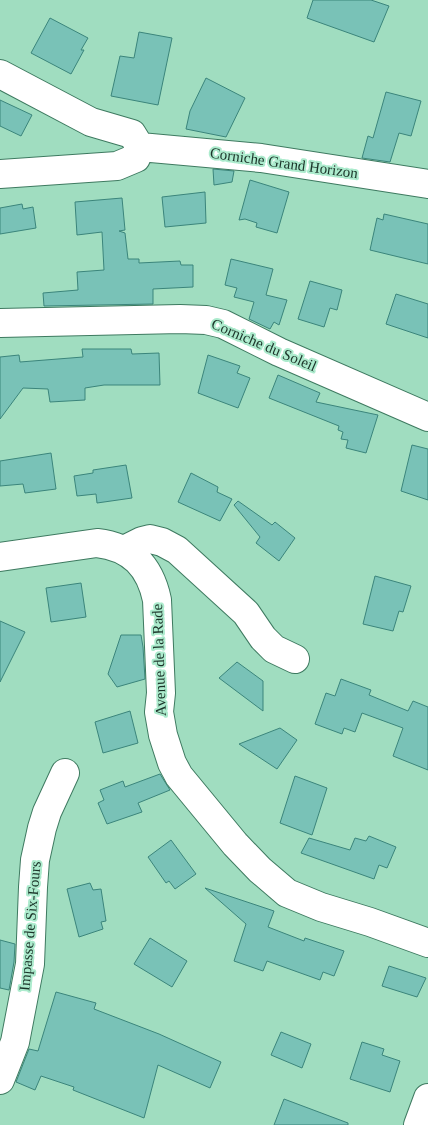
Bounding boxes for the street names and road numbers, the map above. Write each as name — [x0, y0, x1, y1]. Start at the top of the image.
street label: Corniche Grand Horizon — [209, 145, 359, 181]
street label: Corniche du Soleil — [209, 316, 319, 374]
street label: Avenue de la Rade — [149, 603, 169, 717]
street label: Impasse de Six-Fours — [16, 860, 44, 991]

